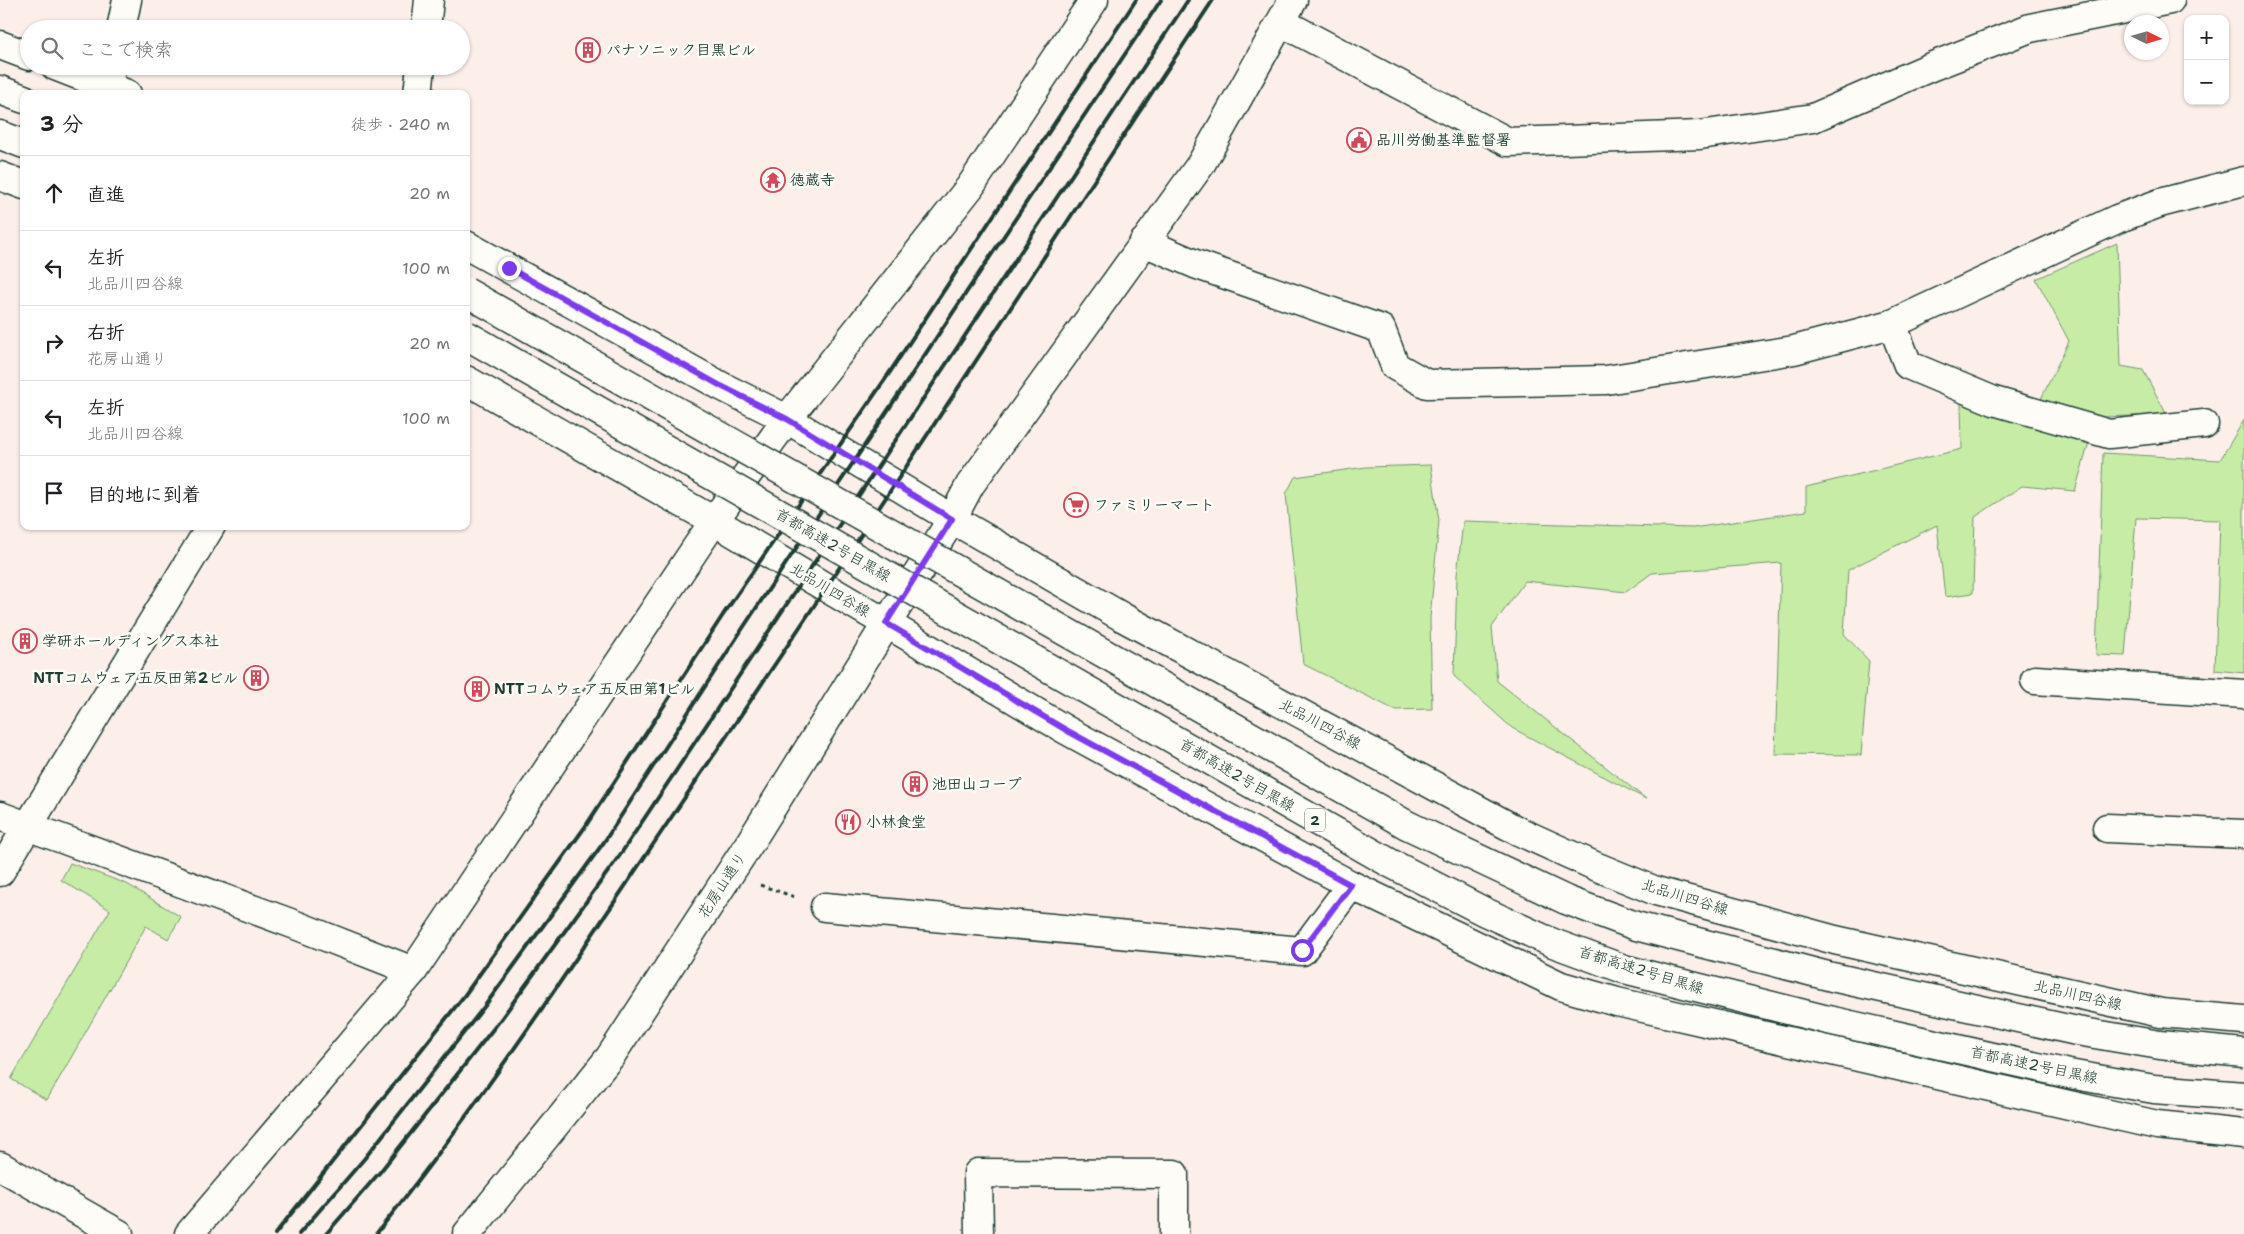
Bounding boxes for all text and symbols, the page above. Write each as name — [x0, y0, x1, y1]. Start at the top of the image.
north arrow — [2124, 15, 2169, 60]
map controls — [2184, 15, 2229, 105]
button: + — [2184, 15, 2229, 60]
search box — [20, 20, 470, 75]
icon: search — [38, 34, 66, 62]
text: ここで検索 — [78, 37, 173, 62]
building icon: パナソニック目黒ビル — [575, 37, 601, 63]
place label: パナソニック目黒ビル — [606, 40, 756, 60]
button: − — [2184, 60, 2229, 105]
text: 3 分 — [40, 110, 83, 138]
text: 徒歩 · 240 m — [351, 114, 450, 135]
public building icon: 品川労働基準監督署 — [1346, 127, 1372, 153]
place label: 品川労働基準監督署 — [1376, 130, 1511, 150]
temple icon: 徳蔵寺 — [760, 167, 786, 193]
place label: 徳蔵寺 — [790, 170, 835, 190]
icon: ahead — [40, 179, 68, 207]
text: 直進 — [87, 182, 125, 207]
text: 20 m — [409, 183, 450, 204]
text: 左折 — [87, 245, 125, 270]
icon: left — [40, 254, 68, 282]
route end — [498, 257, 521, 280]
text: 100 m — [402, 258, 450, 279]
text: 北品川四谷線 — [87, 273, 183, 294]
text: 右折 — [87, 320, 125, 345]
icon: right — [40, 329, 68, 357]
text: 20 m — [409, 333, 450, 354]
text: 花房山通り — [87, 348, 167, 369]
text: 左折 — [87, 395, 125, 420]
icon: left — [40, 404, 68, 432]
text: 100 m — [402, 408, 450, 429]
text: 北品川四谷線 — [87, 423, 183, 444]
icon: arrive — [40, 479, 68, 507]
text: 目的地に到着 — [87, 482, 201, 507]
supermarket icon: ファミリーマート — [1063, 492, 1089, 518]
place label: ファミリーマート — [1094, 495, 1215, 515]
street label: 首都高速2号目黒線 — [771, 504, 895, 586]
street label: 北品川四谷線 — [786, 558, 874, 622]
building icon: 学研ホールディングス本社 — [12, 628, 38, 654]
place label: 学研ホールディングス本社 — [42, 631, 219, 651]
building icon: NTTコムウェア五反田第2ビル — [243, 665, 269, 691]
place label: NTTコムウェア五反田第2ビル — [33, 668, 238, 688]
building icon: NTTコムウェア五反田第1ビル — [464, 676, 490, 702]
place label: NTTコムウェア五反田第1ビル — [494, 679, 695, 699]
street label: 北品川四谷線 — [1276, 694, 1364, 754]
street label: 首都高速2号目黒線 — [1175, 734, 1299, 816]
building icon: 池田山コープ — [902, 771, 928, 797]
place label: 池田山コープ — [932, 774, 1021, 794]
road number: 2 — [1305, 808, 1325, 832]
restaurant icon: 小林食堂 — [835, 809, 861, 835]
place label: 小林食堂 — [866, 812, 926, 832]
street label: 花房山通り — [693, 848, 751, 922]
street label: 北品川四谷線 — [1639, 874, 1731, 920]
route start — [1291, 939, 1314, 962]
street label: 首都高速2号目黒線 — [1576, 941, 1706, 999]
street label: 北品川四谷線 — [2032, 975, 2124, 1015]
street label: 首都高速2号目黒線 — [1968, 1042, 2100, 1088]

